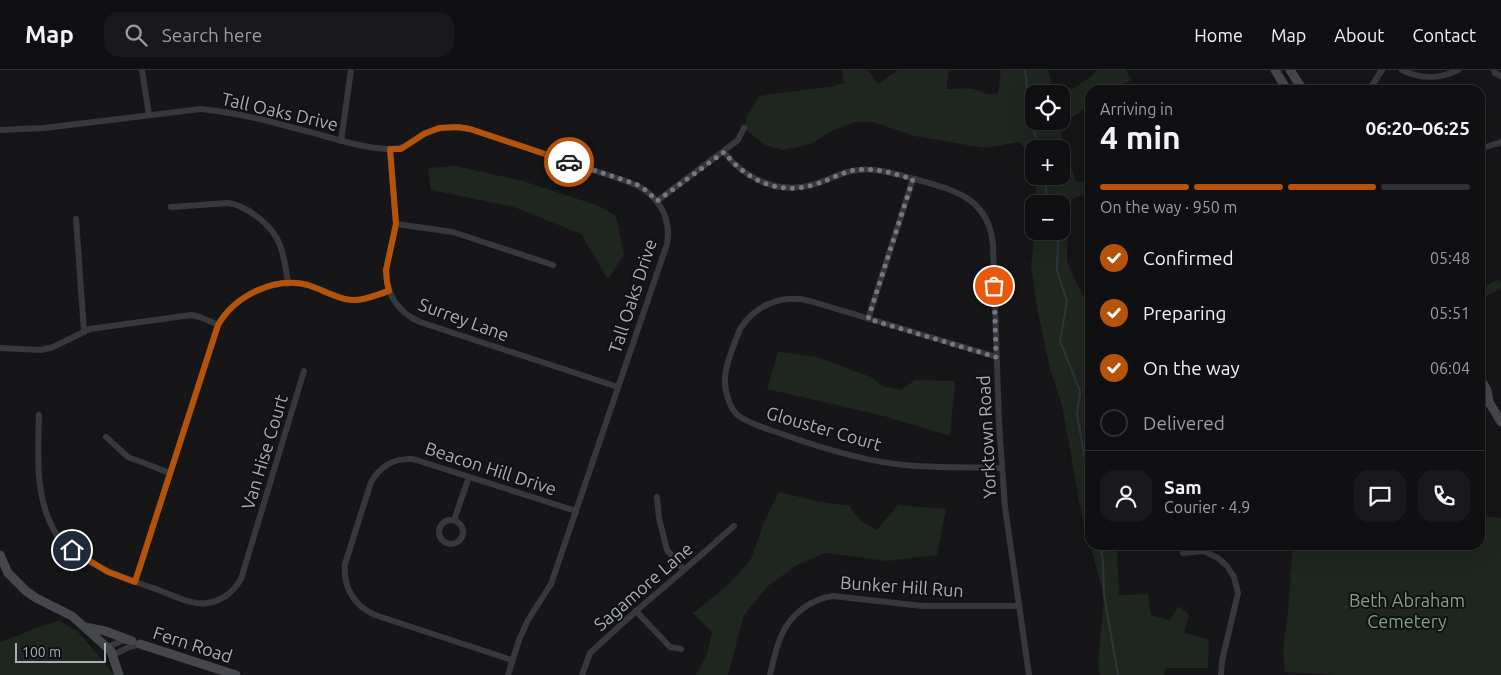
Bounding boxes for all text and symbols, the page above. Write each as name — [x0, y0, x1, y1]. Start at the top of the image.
search box — [104, 12, 454, 57]
text: Map — [25, 21, 74, 48]
icon: search — [122, 21, 150, 49]
text: Search here — [162, 24, 262, 46]
text: Home — [1194, 25, 1243, 45]
text: Map — [1271, 25, 1306, 45]
text: About — [1334, 25, 1384, 45]
text: Contact — [1412, 25, 1476, 45]
map controls — [1025, 85, 1070, 240]
button: locate — [1025, 85, 1070, 130]
street label: Tall Oaks Drive — [220, 88, 340, 134]
text: Arriving in — [1100, 100, 1173, 118]
text: 06:20–06:25 — [1365, 117, 1470, 139]
text: 4 min — [1100, 119, 1181, 155]
courier — [544, 137, 594, 187]
button: + — [1025, 140, 1070, 185]
icon: car — [555, 148, 583, 176]
button: − — [1025, 195, 1070, 240]
text: On the way · 950 m — [1100, 198, 1237, 216]
street label: Tall Oaks Drive — [604, 236, 660, 356]
icon: check — [1100, 244, 1128, 272]
text: Confirmed — [1143, 247, 1234, 269]
text: 05:48 — [1430, 249, 1470, 267]
pin — [973, 265, 1015, 307]
icon: bag — [980, 272, 1008, 300]
street label: Surrey Lane — [416, 293, 512, 345]
icon: check — [1100, 299, 1128, 327]
text: Preparing — [1143, 302, 1227, 324]
text: 05:51 — [1430, 304, 1470, 322]
icon: check — [1100, 354, 1128, 382]
text: On the way — [1143, 357, 1240, 379]
text: 06:04 — [1430, 359, 1470, 377]
street label: Yorktown Road — [973, 375, 999, 499]
street label: Van Hise Court — [237, 392, 291, 512]
street label: Glouster Court — [764, 402, 884, 454]
text: Delivered — [1143, 412, 1225, 434]
street label: Beacon Hill Drive — [423, 437, 559, 499]
button: person — [1100, 470, 1152, 522]
button: chat — [1354, 470, 1406, 522]
button: phone — [1418, 470, 1470, 522]
text: Sam — [1164, 476, 1202, 498]
text: Courier · 4.9 — [1164, 498, 1250, 516]
pin — [51, 529, 93, 571]
icon: home — [58, 536, 86, 564]
street label: Sagamore Lane — [590, 538, 696, 634]
street label: Bunker Hill Run — [840, 572, 964, 600]
park label: Beth Abraham Cemetery — [1349, 590, 1465, 631]
street label: Fern Road — [151, 622, 235, 666]
scale bar — [15, 640, 106, 663]
text: 100 m — [22, 644, 61, 660]

